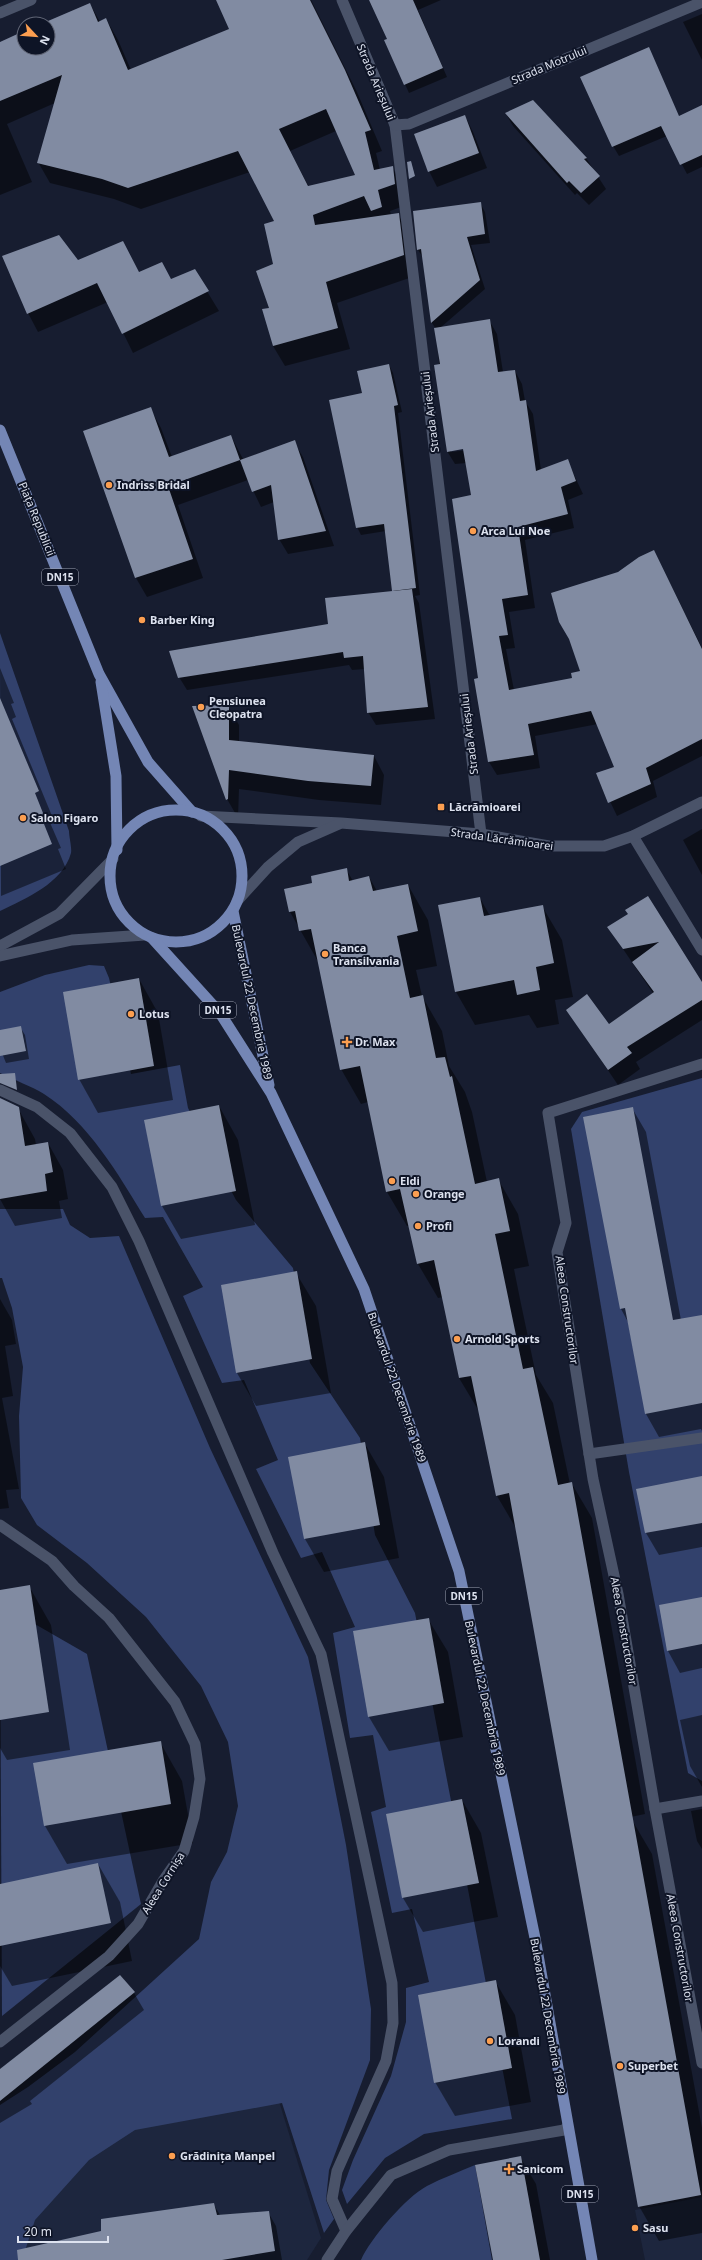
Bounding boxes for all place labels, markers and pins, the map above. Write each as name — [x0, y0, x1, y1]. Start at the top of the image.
place label: Indriss Bridal — [117, 477, 190, 492]
marker: Indriss Bridal — [104, 480, 114, 490]
place label: Arca Lui Noe — [481, 523, 551, 538]
marker: Arca Lui Noe — [468, 526, 478, 536]
place label: Barber King — [150, 612, 215, 627]
marker: Barber King — [137, 615, 147, 625]
place label: Pensiunea Cleopatra — [209, 693, 266, 721]
marker: Pensiunea Cleopatra — [196, 702, 206, 712]
place label: Lăcrămioarei — [449, 799, 521, 814]
marker: Lăcrămioarei — [436, 802, 446, 812]
place label: Salon Figaro — [31, 810, 98, 825]
marker: Salon Figaro — [18, 813, 28, 823]
place label: Banca Transilvania — [333, 940, 399, 968]
marker: Banca Transilvania — [320, 949, 330, 959]
place label: Lotus — [139, 1006, 170, 1021]
marker: Lotus — [126, 1009, 136, 1019]
place label: Dr. Max — [355, 1034, 396, 1049]
marker: Dr. Max — [342, 1037, 352, 1047]
place label: Eldi — [400, 1173, 420, 1188]
marker: Eldi — [387, 1176, 397, 1186]
place label: Orange — [424, 1186, 465, 1201]
marker: Orange — [411, 1189, 421, 1199]
place label: Profi — [426, 1218, 452, 1233]
marker: Profi — [413, 1221, 423, 1231]
place label: Arnold Sports — [465, 1331, 540, 1346]
marker: Arnold Sports — [452, 1334, 462, 1344]
place label: Lorandi — [498, 2033, 540, 2048]
marker: Lorandi — [485, 2036, 495, 2046]
place label: Superbet — [628, 2058, 678, 2073]
marker: Superbet — [615, 2061, 625, 2071]
place label: Grădinița Manpel — [180, 2148, 275, 2163]
marker: Grădinița Manpel — [167, 2151, 177, 2161]
place label: Sanicom — [517, 2161, 563, 2176]
marker: Sanicom — [504, 2164, 514, 2174]
place label: Sasu — [643, 2220, 668, 2235]
marker: Sasu — [630, 2223, 640, 2233]

